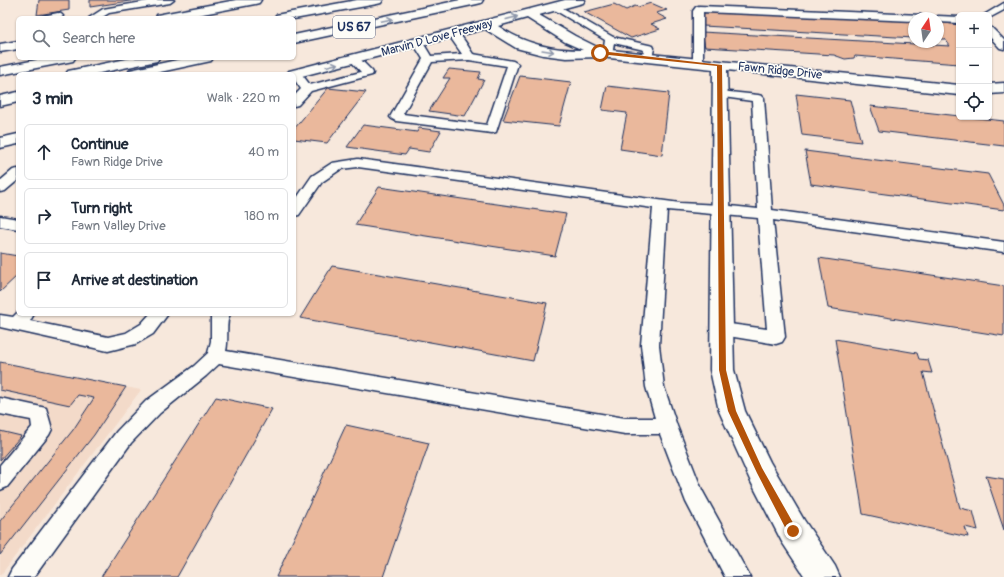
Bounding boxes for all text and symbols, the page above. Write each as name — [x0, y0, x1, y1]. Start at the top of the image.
north arrow — [908, 12, 944, 48]
map controls — [956, 12, 992, 120]
button: + — [956, 12, 992, 48]
one-way arrow — [505, 14, 518, 21]
one-way arrow — [380, 15, 393, 23]
search box — [16, 16, 296, 60]
road number: US 67 — [333, 16, 375, 38]
street label: Marvin D Love Freeway — [380, 16, 494, 60]
icon: search — [30, 27, 52, 49]
text: Search here — [62, 29, 135, 48]
route start — [591, 44, 609, 62]
one-way arrow — [541, 47, 554, 55]
button: − — [956, 48, 992, 84]
street label: Fawn Ridge Drive — [737, 59, 823, 83]
one-way arrow — [325, 61, 338, 68]
button: locate — [956, 84, 992, 120]
text: 3 min — [32, 88, 73, 109]
text: Walk · 220 m — [207, 90, 280, 106]
text: Continue — [71, 135, 129, 154]
icon: ahead — [33, 141, 55, 163]
text: 40 m — [248, 144, 279, 160]
text: Fawn Ridge Drive — [71, 154, 163, 170]
text: Turn right — [71, 199, 132, 218]
icon: right — [33, 205, 55, 227]
text: 180 m — [244, 208, 279, 224]
text: Fawn Valley Drive — [71, 218, 166, 234]
icon: arrive — [33, 269, 55, 291]
text: Arrive at destination — [71, 271, 198, 290]
route end — [784, 522, 802, 540]

